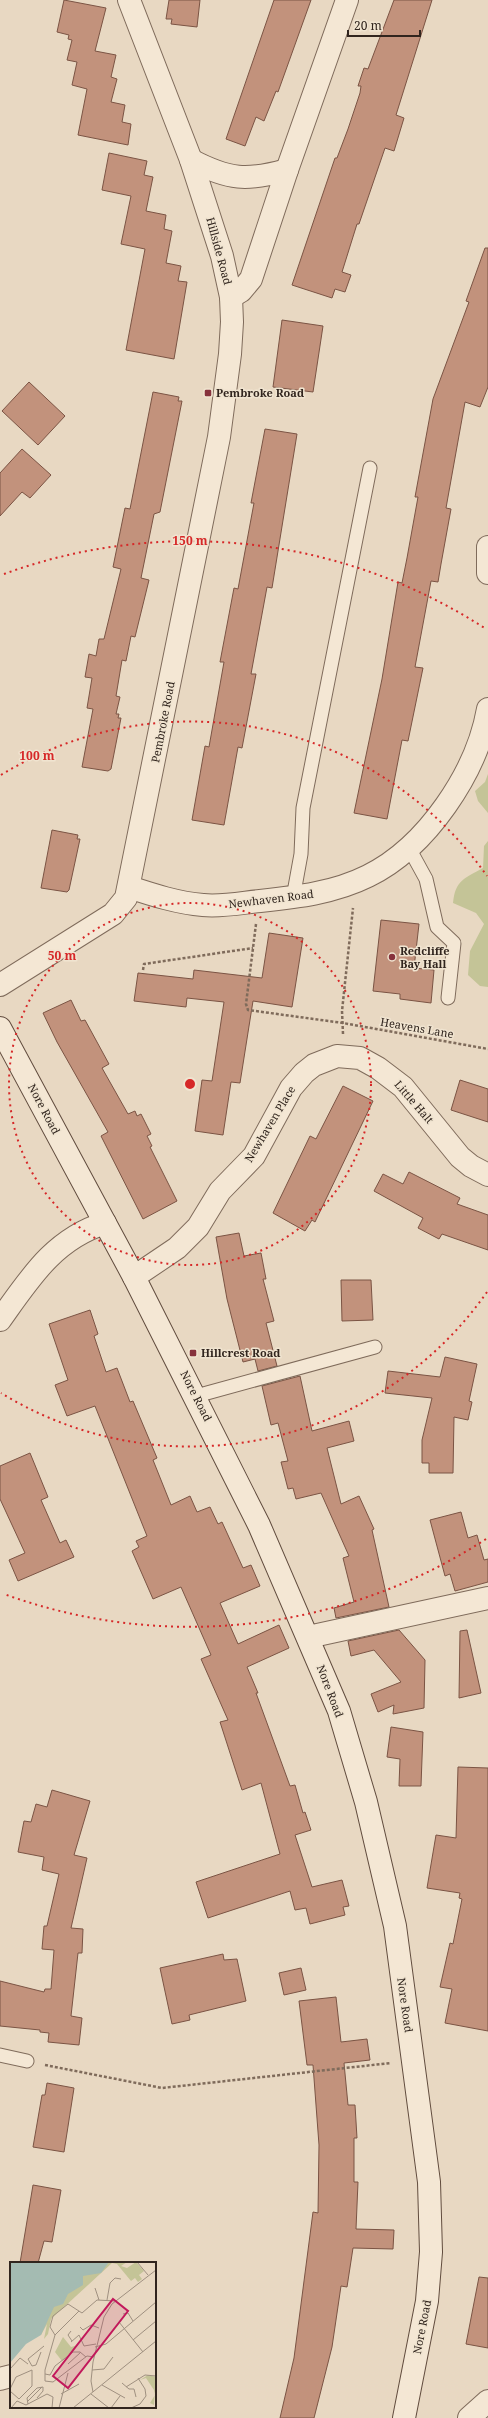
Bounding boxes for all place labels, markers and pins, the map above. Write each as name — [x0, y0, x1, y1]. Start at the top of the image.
place label: Pembroke Road — [216, 385, 304, 400]
marker: Pembroke Road — [203, 388, 213, 398]
place label: Redcliffe Bay Hall — [400, 943, 449, 971]
marker: Redcliffe Bay Hall — [387, 952, 397, 962]
centre of rings — [183, 1077, 197, 1091]
place label: Hillcrest Road — [201, 1345, 280, 1360]
marker: Hillcrest Road — [188, 1348, 198, 1358]

